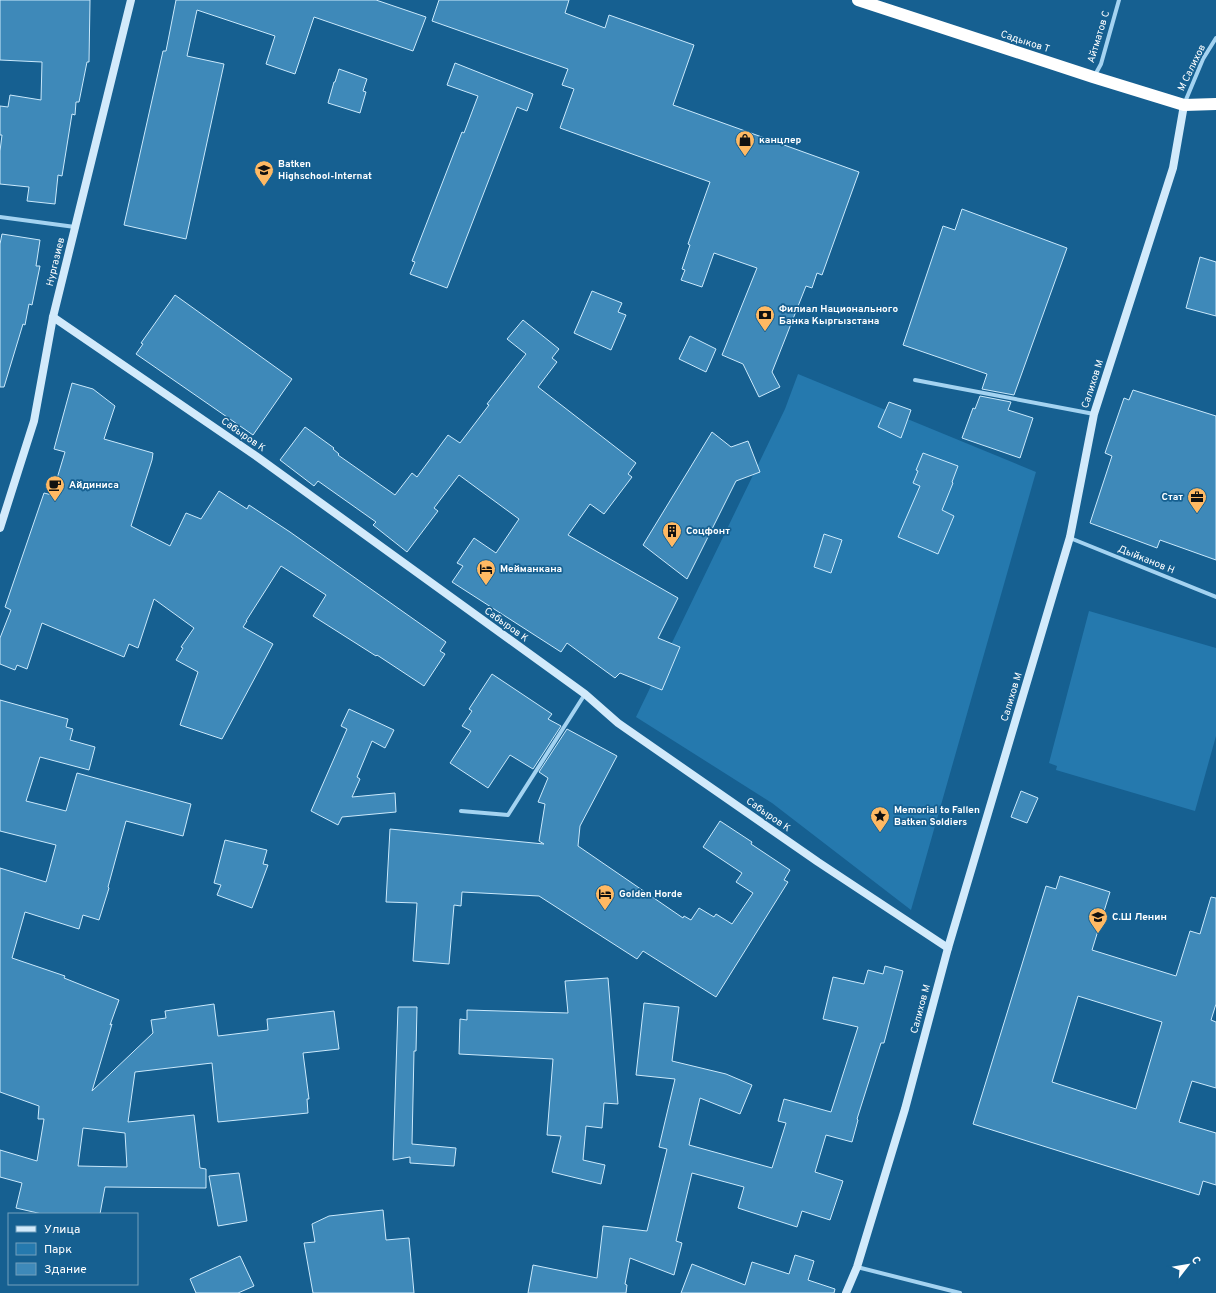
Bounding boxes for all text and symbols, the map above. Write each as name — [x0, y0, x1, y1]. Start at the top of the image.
street label: Айтматов С — [1085, 9, 1113, 65]
street label: Садыков Т — [999, 28, 1051, 56]
street label: М Салихов — [1175, 42, 1209, 94]
shop icon: канцлер — [734, 129, 756, 157]
place label: канцлер — [759, 134, 802, 147]
place label: Batken Highschool-Internat — [278, 158, 372, 183]
school or university icon: Batken Highschool-Internat — [253, 159, 275, 187]
street label: Нургазиев — [44, 236, 68, 288]
place label: Филиал Национального Банка Кыргызстана — [779, 303, 898, 328]
bank icon: Филиал Национального Банка Кыргызстана — [754, 304, 776, 332]
street label: Салихов М — [1079, 358, 1107, 410]
street label: Сабыров К — [218, 415, 268, 455]
cafe icon: Айдиниса — [44, 474, 66, 502]
place label: Айдиниса — [69, 479, 119, 492]
office icon: Стат — [1186, 486, 1208, 514]
place label: Стат — [1162, 491, 1183, 504]
building icon: Соцфонт — [661, 520, 683, 548]
place label: Соцфонт — [686, 525, 730, 538]
street label: Дыйканов Н — [1116, 543, 1176, 577]
hotel icon: Мейманкана — [475, 558, 497, 586]
place label: Мейманкана — [500, 563, 562, 576]
street label: Сабыров К — [481, 605, 531, 646]
street label: Салихов М — [998, 671, 1026, 723]
street label: Сабыров К — [743, 795, 793, 835]
place label: Memorial to Fallen Batken Soldiers — [894, 804, 980, 829]
place icon: Memorial to Fallen Batken Soldiers — [869, 805, 891, 833]
hotel icon: Golden Horde — [594, 883, 616, 911]
place label: Golden Horde — [619, 888, 683, 901]
school or university icon: С.Ш Ленин — [1087, 906, 1109, 934]
place label: С.Ш Ленин — [1112, 911, 1167, 924]
street label: Салихов М — [908, 983, 934, 1035]
legend — [8, 1213, 138, 1285]
text: Улица — [44, 1222, 80, 1238]
text: Парк — [44, 1242, 72, 1258]
north arrow — [1168, 1245, 1208, 1285]
text: С — [1188, 1254, 1204, 1267]
text: Здание — [44, 1262, 87, 1278]

